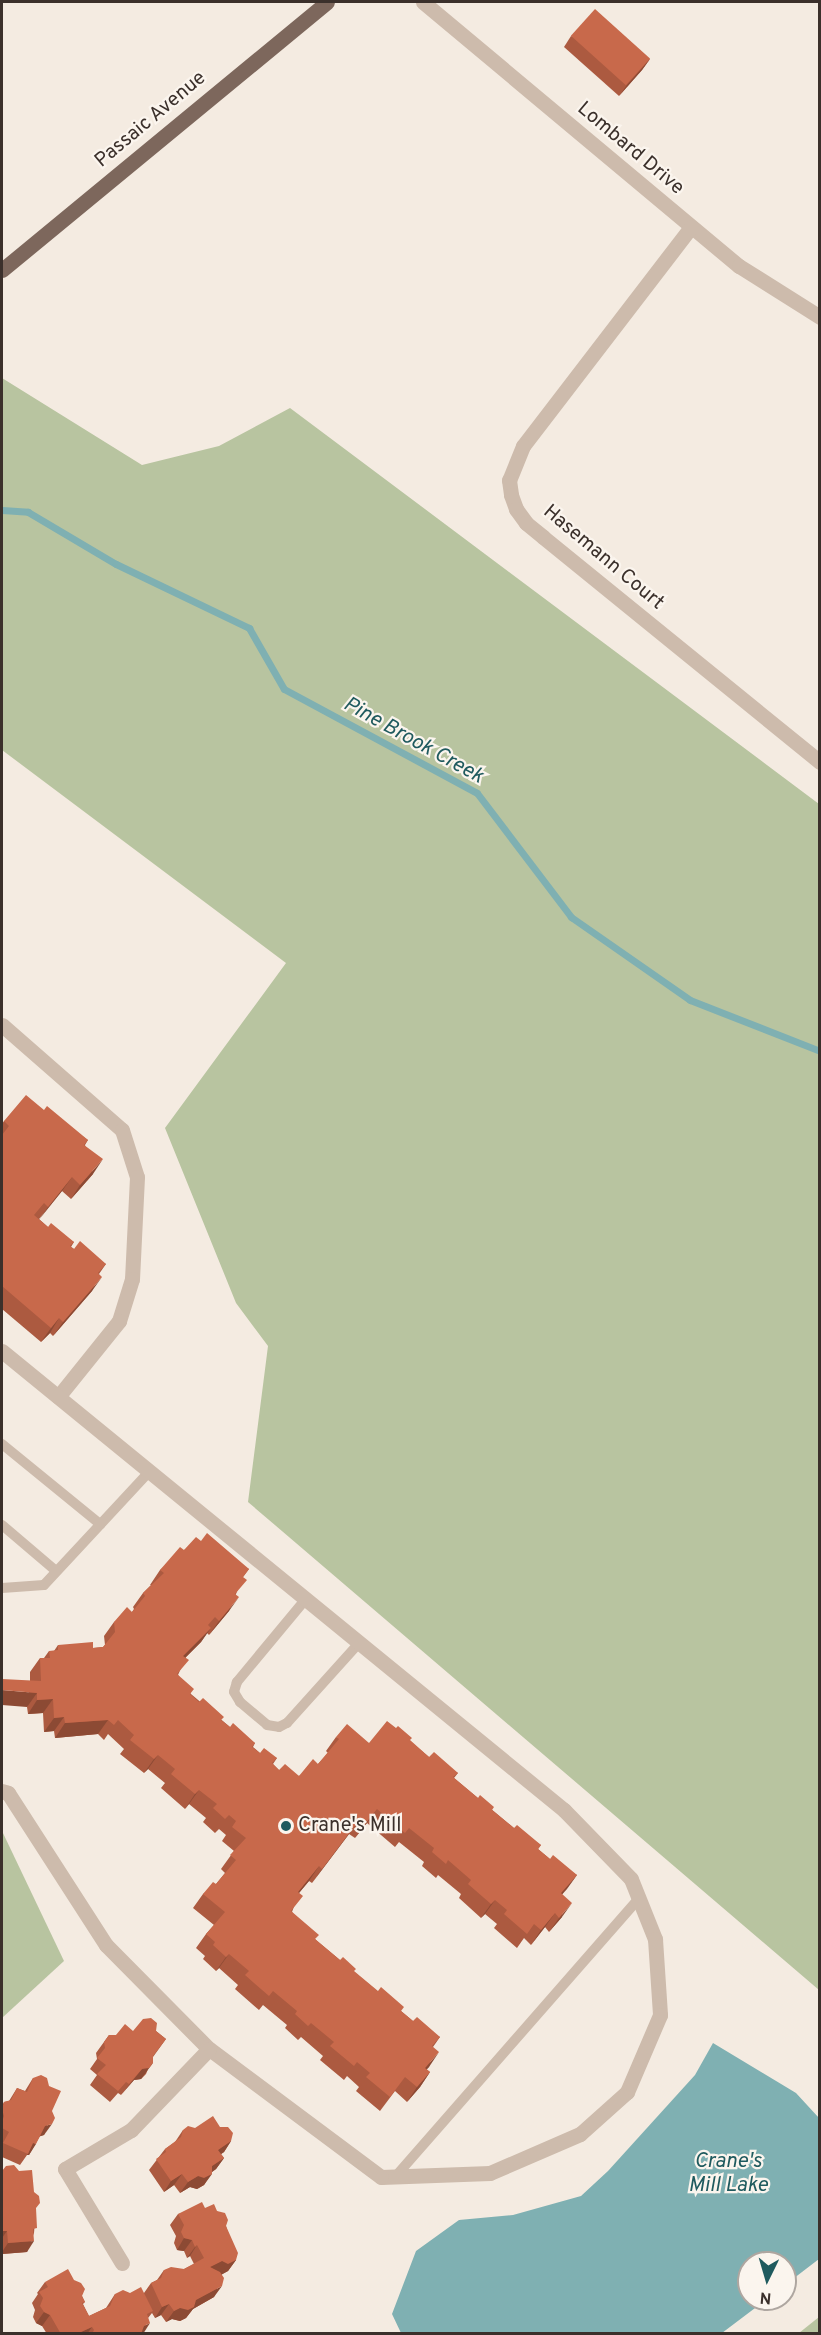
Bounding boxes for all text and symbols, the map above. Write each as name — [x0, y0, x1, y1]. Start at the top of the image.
street label: Passaic Avenue — [90, 66, 212, 174]
street label: Lombard Drive — [572, 97, 688, 201]
street label: Hasemann Court — [538, 500, 668, 616]
water label: Pine Brook Creek — [339, 692, 487, 790]
place label: Crane's Mill — [298, 1814, 401, 1838]
marker: Crane's Mill — [279, 1819, 293, 1833]
water label: Crane's Mill Lake — [688, 2149, 768, 2199]
north arrow — [737, 2251, 797, 2311]
text: N — [759, 2286, 772, 2307]

